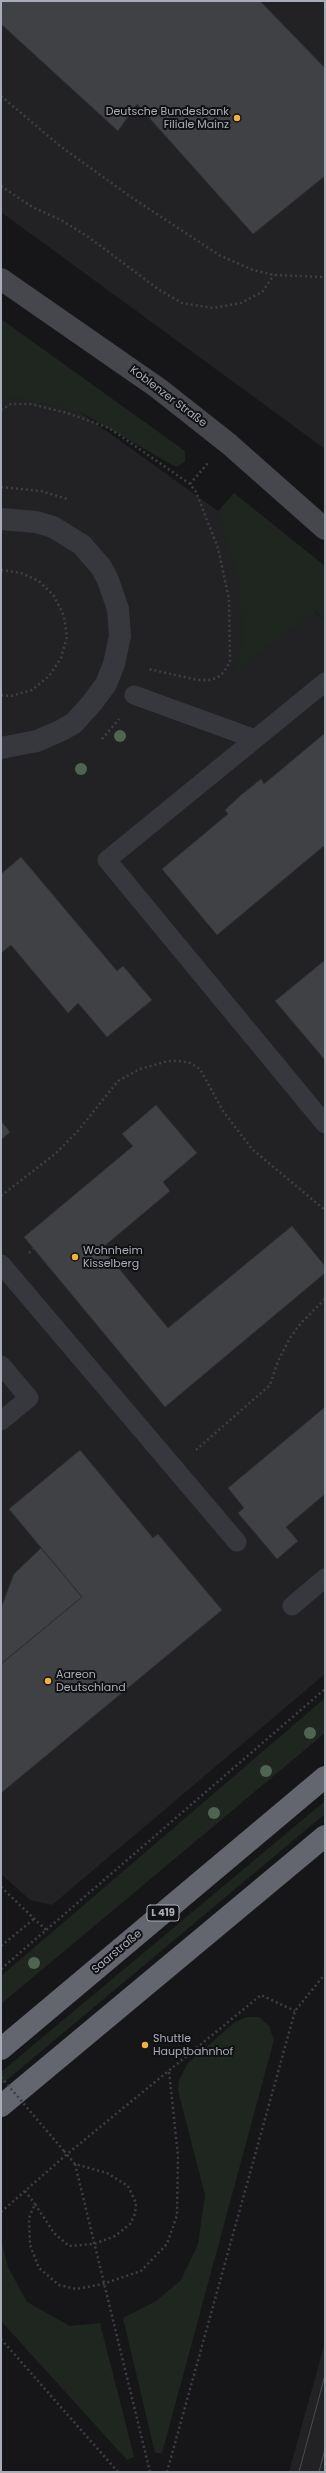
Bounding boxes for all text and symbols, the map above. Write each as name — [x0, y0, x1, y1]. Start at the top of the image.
place label: Deutsche Bundesbank Filiale Mainz — [106, 105, 229, 131]
marker: Deutsche Bundesbank Filiale Mainz — [232, 113, 242, 123]
street label: Koblenzer Straße — [127, 364, 209, 430]
place label: Wohnheim Kisselberg — [83, 1244, 143, 1270]
marker: Wohnheim Kisselberg — [70, 1252, 80, 1262]
place label: Aareon Deutschland — [56, 1668, 126, 1694]
marker: Aareon Deutschland — [43, 1676, 53, 1686]
road number: L 419 — [147, 1905, 179, 1921]
street label: Saarstraße — [89, 1927, 145, 1977]
place label: Shuttle Hauptbahnhof — [153, 2032, 233, 2058]
marker: Shuttle Hauptbahnhof — [140, 2040, 150, 2050]

